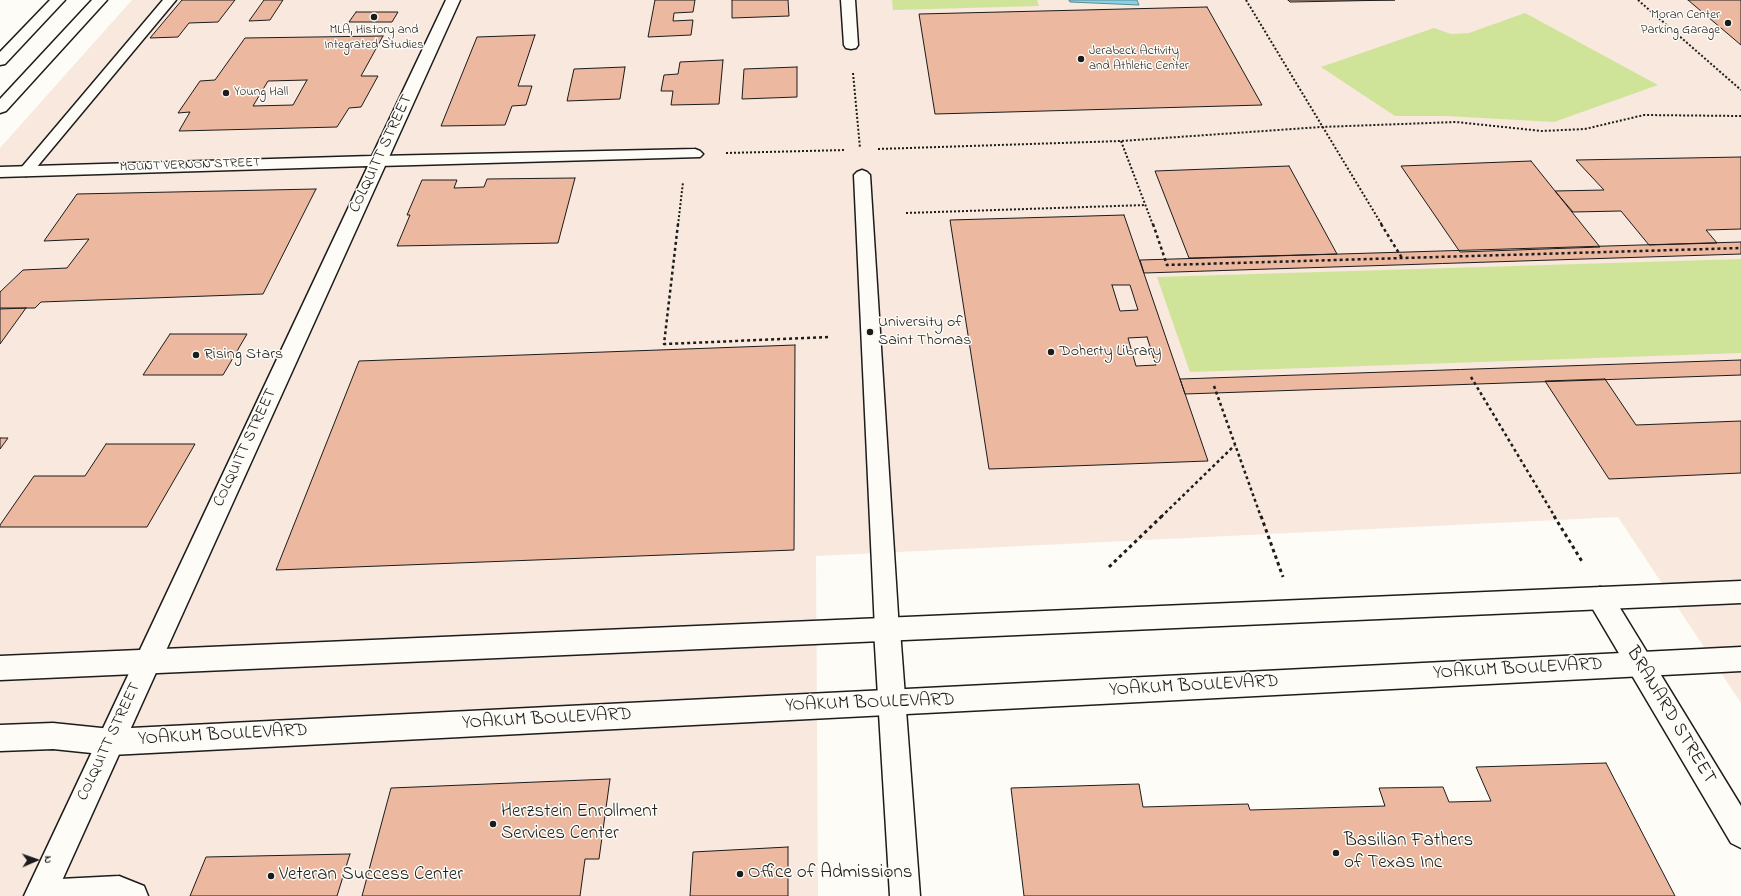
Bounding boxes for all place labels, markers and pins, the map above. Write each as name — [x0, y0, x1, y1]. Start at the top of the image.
place label: Moran Center Parking Garage — [1641, 8, 1720, 39]
marker: MLA, History and Integrated Studies — [369, 12, 379, 22]
marker: Moran Center Parking Garage — [1723, 18, 1733, 28]
place label: MLA, History and Integrated Studies — [324, 23, 424, 54]
place label: Jerabeck Activity and Athletic Center — [1089, 44, 1189, 75]
marker: Jerabeck Activity and Athletic Center — [1076, 54, 1086, 64]
place label: Young Hall — [234, 85, 288, 101]
marker: Young Hall — [221, 88, 231, 98]
place label: University of Saint Thomas — [878, 313, 971, 351]
marker: University of Saint Thomas — [865, 327, 875, 337]
place label: Doherty Library — [1059, 342, 1161, 362]
place label: Rising Stars — [204, 345, 283, 365]
marker: Doherty Library — [1046, 347, 1056, 357]
marker: Rising Stars — [191, 350, 201, 360]
place label: Herzstein Enrollment Services Center — [501, 802, 658, 846]
marker: Herzstein Enrollment Services Center — [488, 819, 498, 829]
place label: Basilian Fathers of Texas Inc — [1344, 831, 1473, 875]
marker: Basilian Fathers of Texas Inc — [1331, 848, 1341, 858]
place label: Office of Admissions — [748, 863, 912, 885]
place label: Veteran Success Center — [279, 865, 463, 887]
marker: Office of Admissions — [735, 869, 745, 879]
marker: Veteran Success Center — [266, 871, 276, 881]

